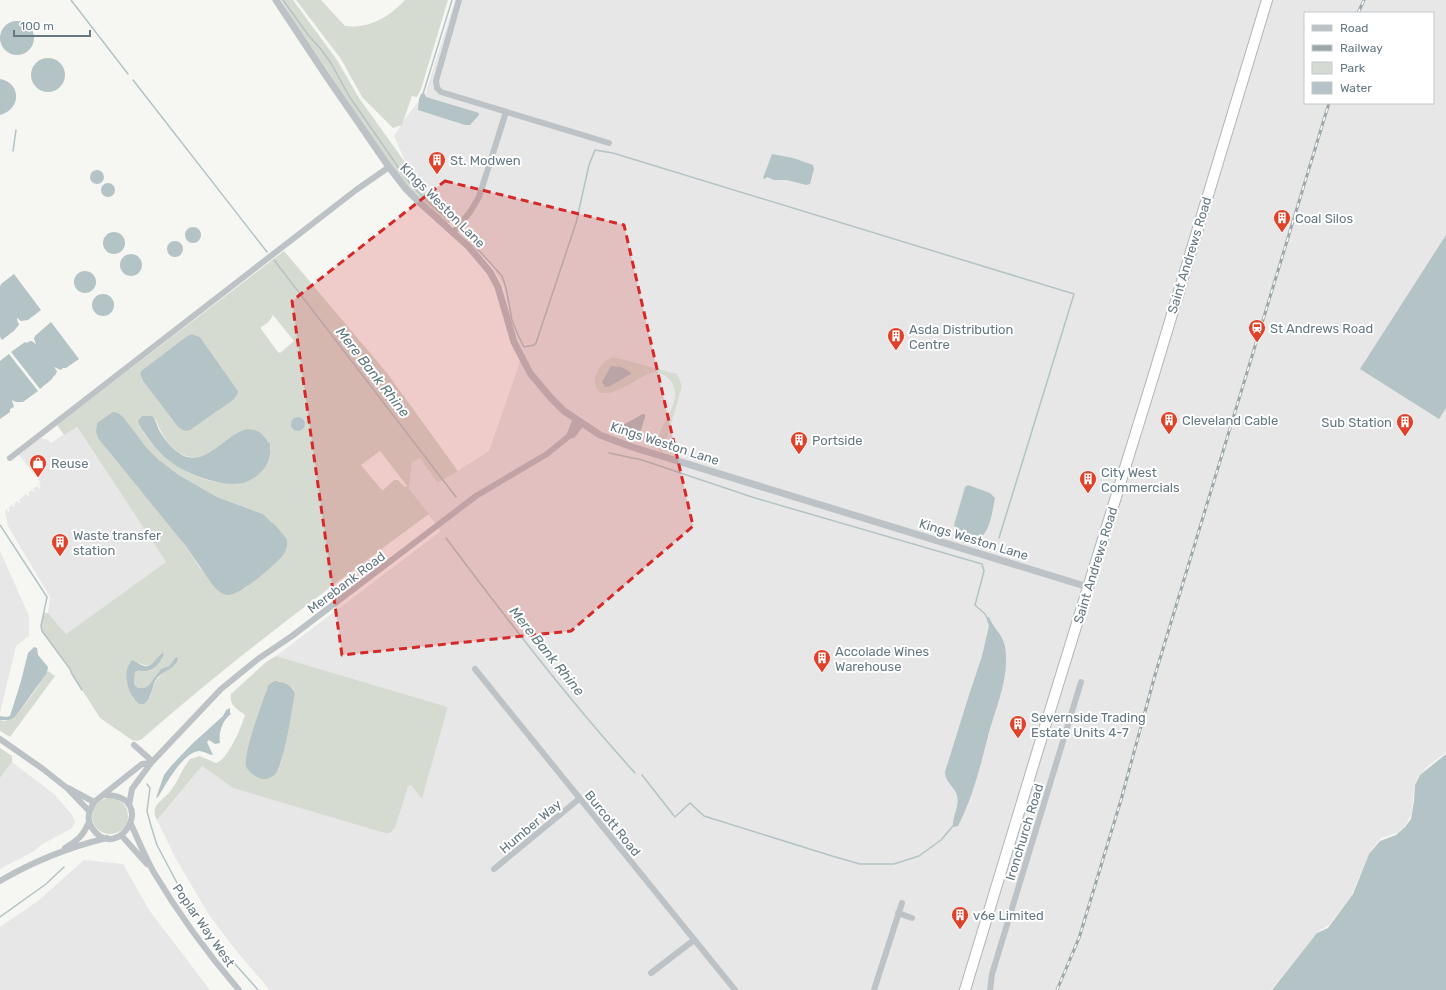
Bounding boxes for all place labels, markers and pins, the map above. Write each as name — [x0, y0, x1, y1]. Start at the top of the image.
building icon: St. Modwen — [427, 150, 447, 175]
place label: St. Modwen — [450, 153, 521, 168]
building icon: Coal Silos — [1272, 208, 1292, 233]
place label: Coal Silos — [1295, 211, 1353, 226]
station icon: St Andrews Road — [1247, 318, 1267, 343]
place label: St Andrews Road — [1270, 321, 1373, 336]
place label: Asda Distribution Centre — [909, 322, 1013, 352]
building icon: Asda Distribution Centre — [886, 326, 906, 351]
building icon: Cleveland Cable — [1159, 410, 1179, 435]
building icon: Sub Station — [1395, 412, 1415, 437]
place label: Cleveland Cable — [1182, 413, 1278, 428]
place label: Sub Station — [1321, 415, 1392, 430]
building icon: Portside — [789, 430, 809, 455]
place label: Portside — [812, 433, 863, 448]
shop icon: Reuse — [28, 453, 48, 478]
place label: Reuse — [51, 456, 88, 471]
place label: City West Commercials — [1101, 465, 1180, 495]
building icon: City West Commercials — [1078, 469, 1098, 494]
place label: Waste transfer station — [73, 528, 161, 558]
building icon: Waste transfer station — [50, 532, 70, 557]
place label: Accolade Wines Warehouse — [835, 644, 929, 674]
building icon: Accolade Wines Warehouse — [812, 648, 832, 673]
place label: Severnside Trading Estate Units 4-7 — [1031, 710, 1146, 740]
building icon: Severnside Trading Estate Units 4-7 — [1008, 714, 1028, 739]
building icon: v6e Limited — [950, 905, 970, 930]
place label: v6e Limited — [973, 908, 1044, 923]

